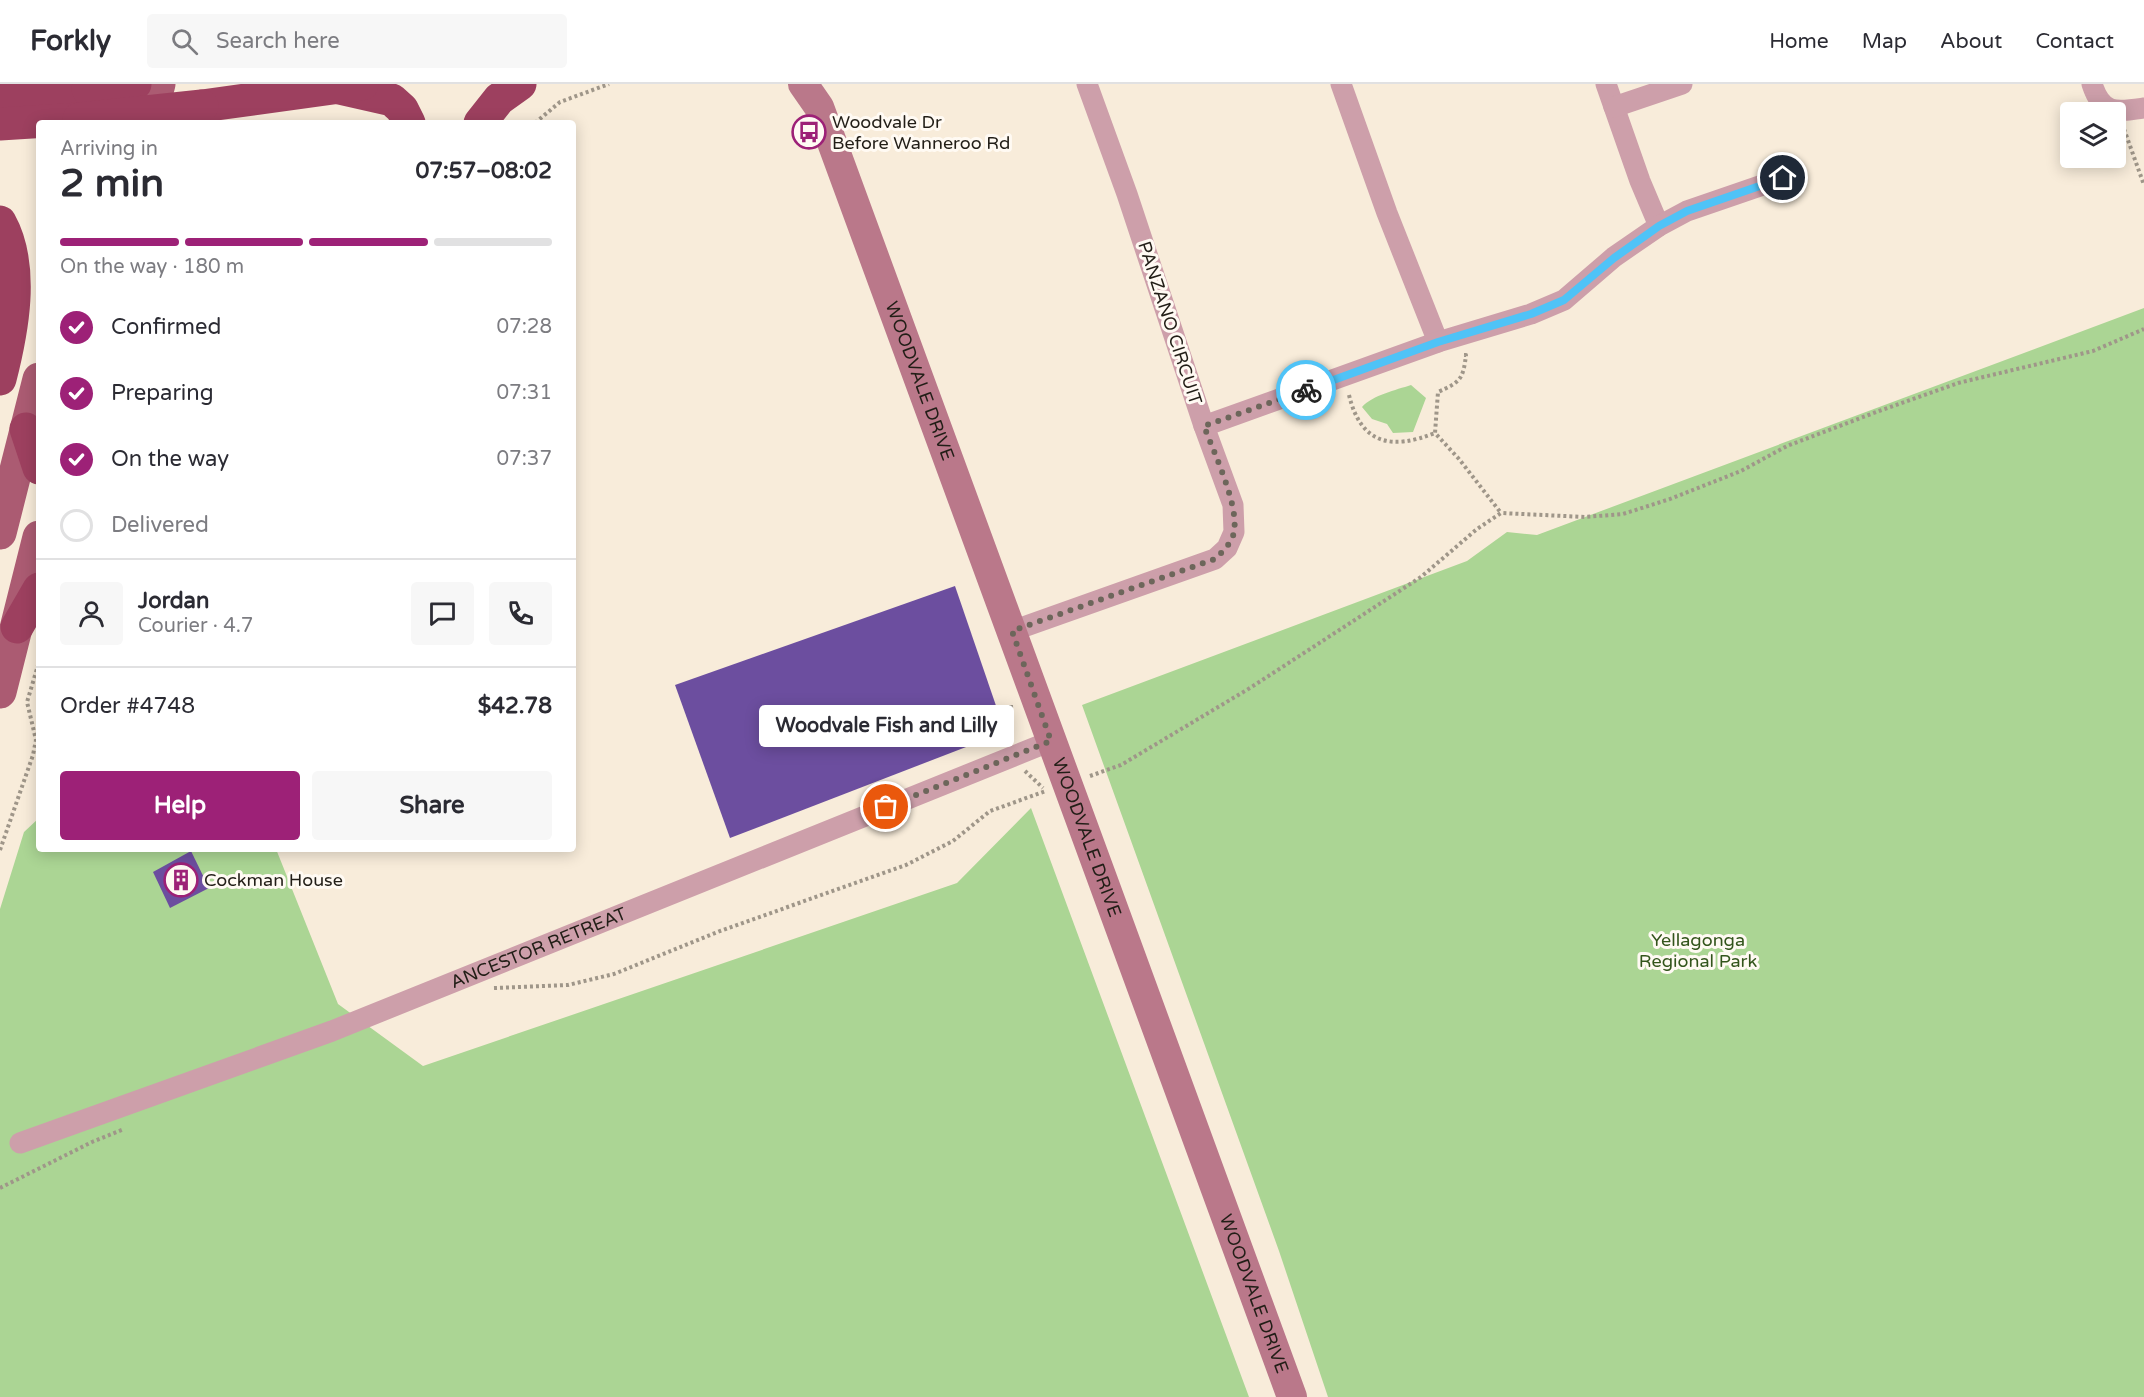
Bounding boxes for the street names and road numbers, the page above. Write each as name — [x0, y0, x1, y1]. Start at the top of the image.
street label: PANZANO CIRCUIT — [1133, 238, 1207, 408]
street label: WOODVALE DRIVE — [881, 298, 959, 464]
street label: WOODVALE DRIVE — [1048, 755, 1126, 920]
street label: ANCESTOR RETREAT — [447, 902, 630, 993]
street label: WOODVALE DRIVE — [1215, 1211, 1293, 1376]

